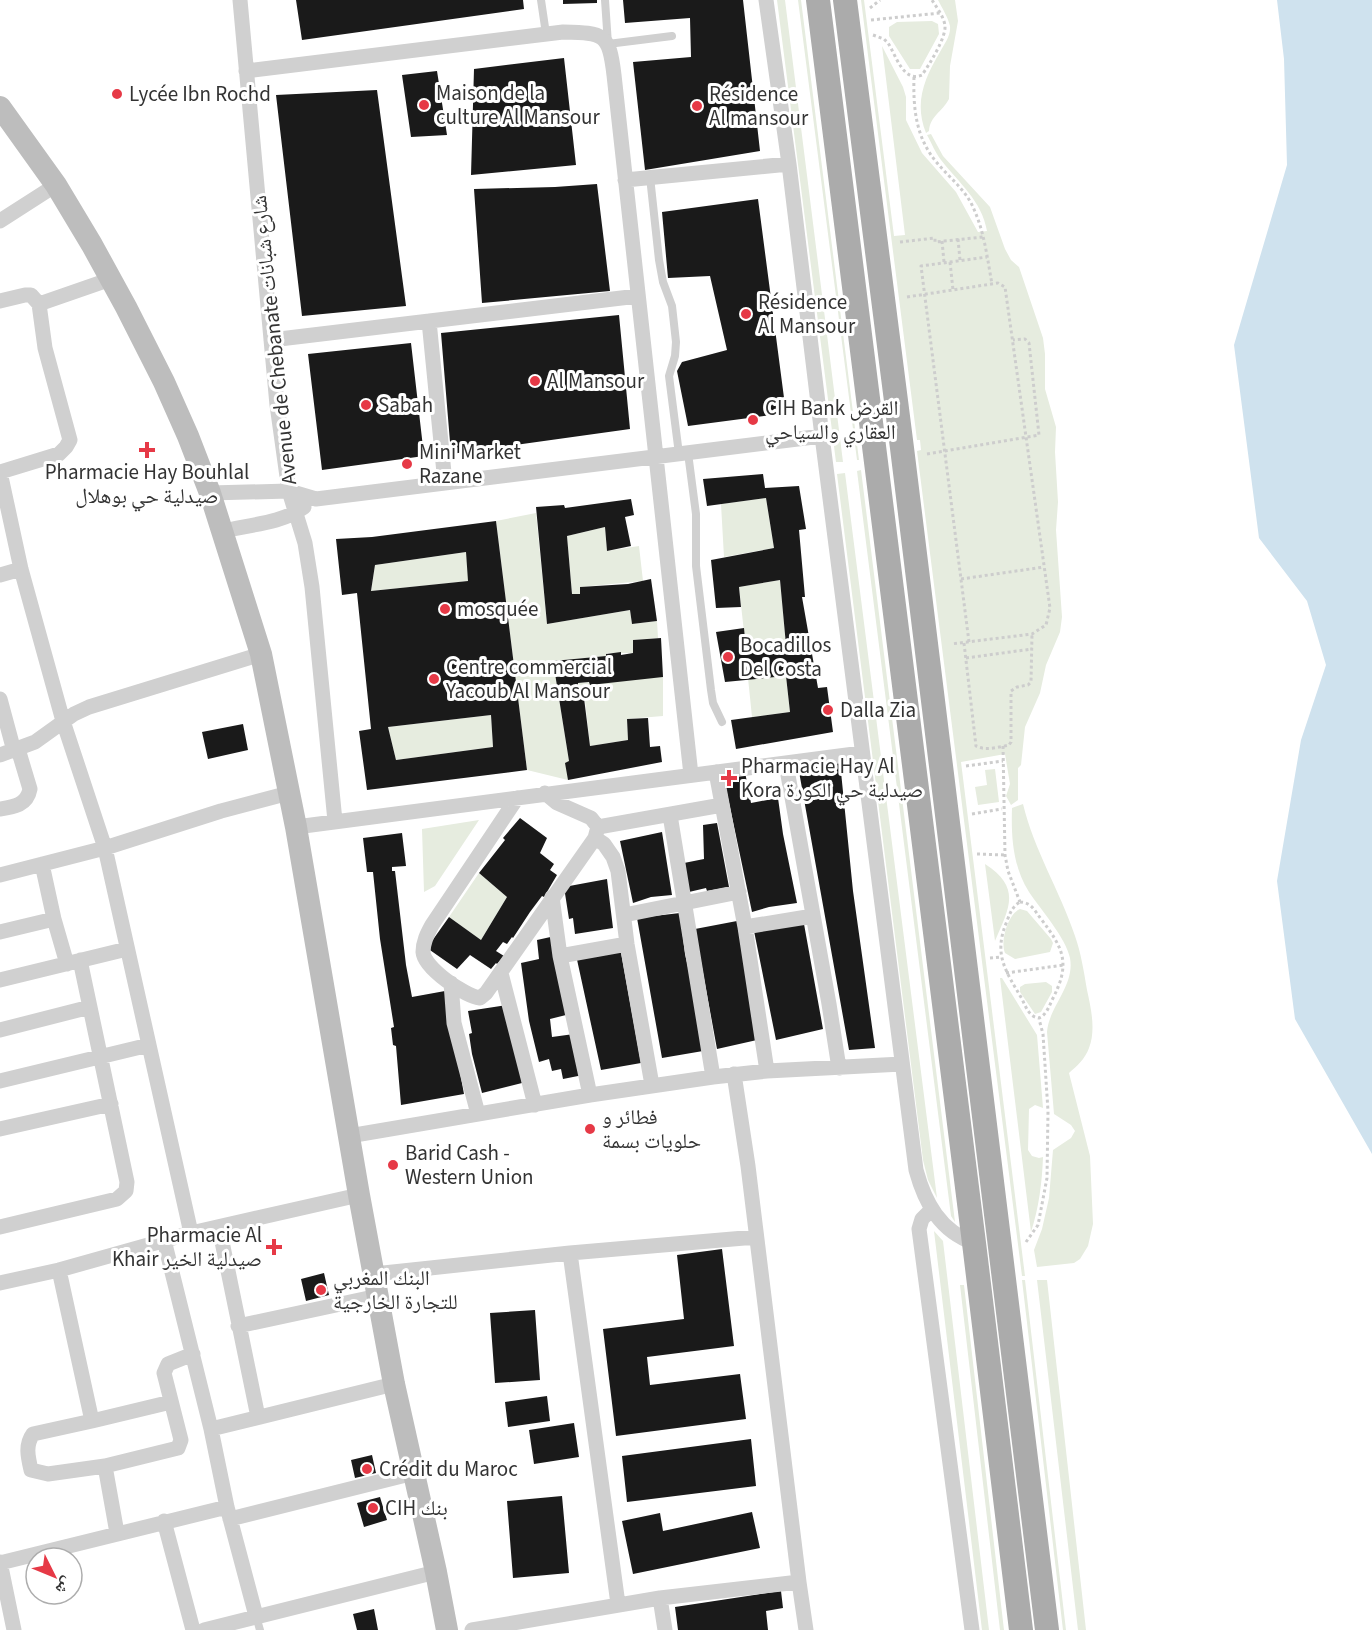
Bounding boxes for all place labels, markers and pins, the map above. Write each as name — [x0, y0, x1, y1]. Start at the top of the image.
place label: Maison de la culture Al Mansour — [436, 78, 600, 132]
place label: Lycée Ibn Rochd — [129, 79, 271, 109]
place label: Résidence Al mansour — [709, 79, 809, 133]
marker: Lycée Ibn Rochd — [110, 87, 124, 101]
marker: Maison de la culture Al Mansour — [417, 98, 431, 112]
marker: Résidence Al mansour — [690, 99, 704, 113]
place label: Résidence Al Mansour — [758, 287, 856, 341]
marker: Résidence Al Mansour — [739, 307, 753, 321]
place label: Al Mansour — [547, 366, 645, 396]
marker: Al Mansour — [528, 374, 542, 388]
place label: Sabah — [378, 390, 433, 420]
place label: CIH Bank القرض العقاري والسياحي — [765, 393, 899, 448]
marker: Sabah — [359, 398, 373, 412]
marker: CIH Bank القرض العقاري والسياحي — [746, 413, 760, 427]
place label: Mini Market Razane — [419, 437, 521, 491]
marker: Pharmacie Hay Bouhlal صيدلية حي بوهلال — [140, 443, 154, 457]
place label: Pharmacie Hay Bouhlal صيدلية حي بوهلال — [45, 457, 249, 512]
marker: Mini Market Razane — [400, 457, 414, 471]
place label: mosquée — [457, 594, 538, 624]
marker: mosquée — [438, 602, 452, 616]
place label: Bocadillos Del Costa — [740, 630, 832, 684]
marker: Bocadillos Del Costa — [721, 650, 735, 664]
place label: Centre commercial Yacoub Al Mansour — [445, 652, 612, 706]
marker: Centre commercial Yacoub Al Mansour — [427, 672, 441, 686]
place label: Dalla Zia — [840, 695, 916, 725]
marker: Dalla Zia — [821, 703, 835, 717]
place label: Pharmacie Hay Al Kora صيدلية حي الكورة — [741, 751, 923, 806]
marker: Pharmacie Hay Al Kora صيدلية حي الكورة — [722, 771, 736, 785]
place label: فطائر و حلويات بسمة — [602, 1102, 701, 1156]
marker: فطائر و حلويات بسمة — [583, 1122, 597, 1136]
place label: Barid Cash - Western Union — [405, 1138, 534, 1192]
marker: Barid Cash - Western Union — [386, 1158, 400, 1172]
place label: Pharmacie Al Khair صيدلية الخير — [112, 1220, 262, 1274]
marker: Pharmacie Al Khair صيدلية الخير — [267, 1240, 281, 1254]
place label: البنك المغربي للتجارة الخارجية — [333, 1263, 458, 1317]
marker: البنك المغربي للتجارة الخارجية — [314, 1283, 328, 1297]
place label: Crédit du Maroc — [379, 1454, 518, 1484]
marker: Crédit du Maroc — [360, 1462, 374, 1476]
place label: CIH بنك — [385, 1493, 448, 1523]
marker: CIH بنك — [366, 1501, 380, 1515]

